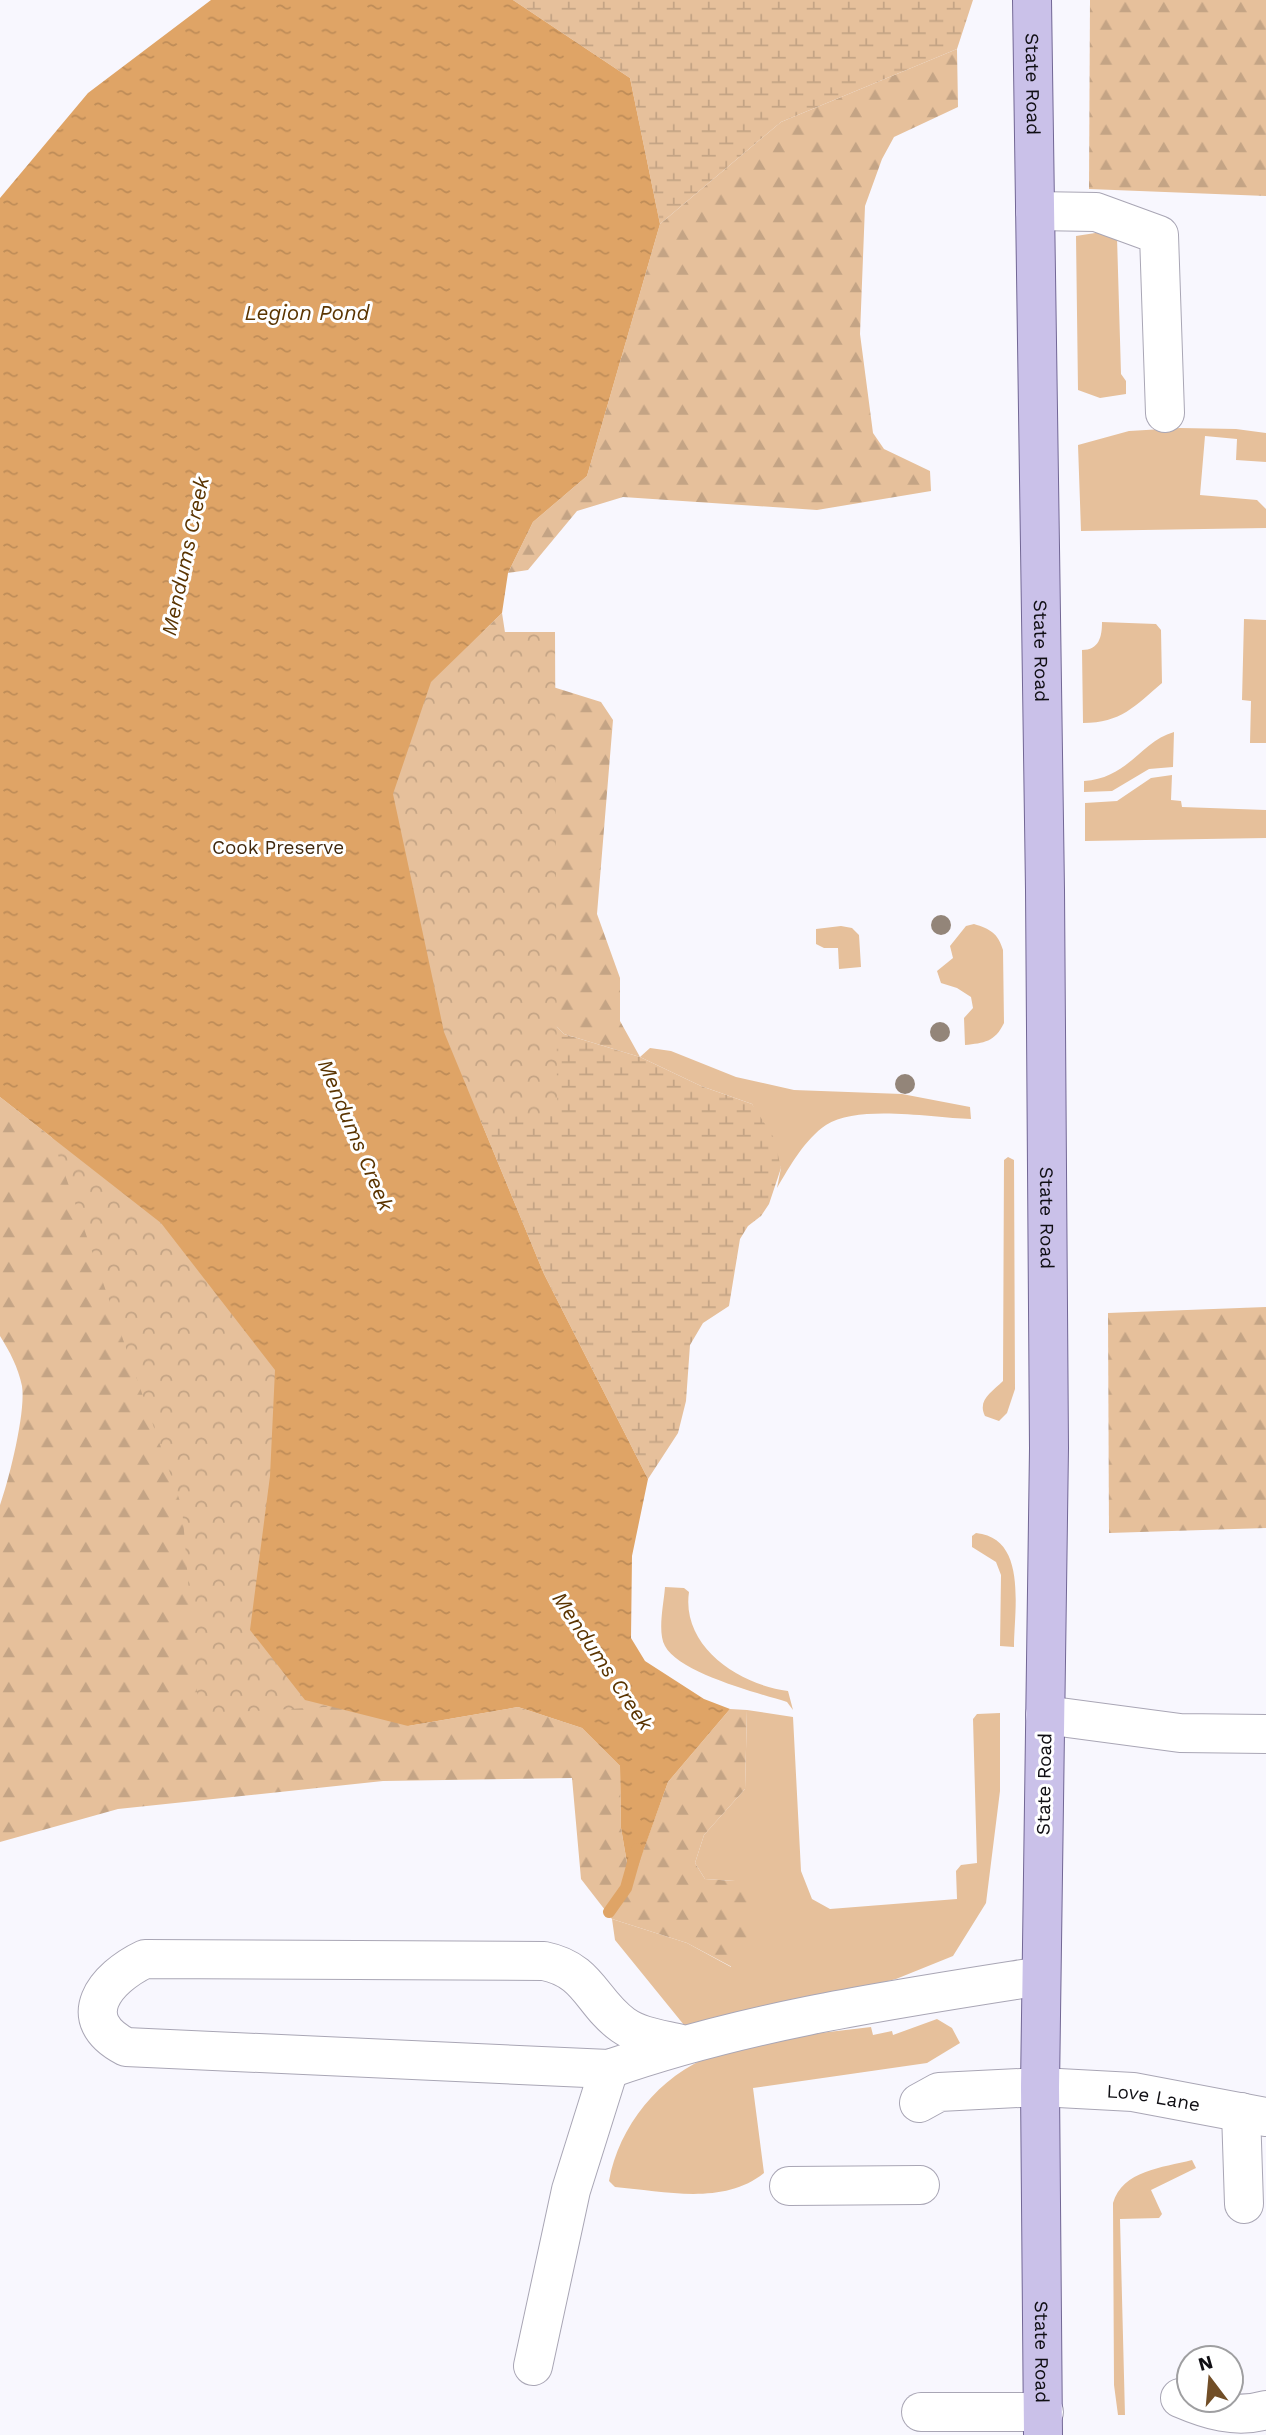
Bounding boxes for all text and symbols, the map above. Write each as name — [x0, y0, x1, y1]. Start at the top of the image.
street label: State Road — [1021, 33, 1045, 135]
water label: Legion Pond — [245, 300, 371, 325]
water label: Mendums Creek — [156, 474, 214, 638]
street label: State Road — [1029, 600, 1054, 702]
park label: Cook Preserve — [212, 836, 344, 859]
water label: Mendums Creek — [313, 1056, 399, 1215]
street label: State Road — [1035, 1167, 1059, 1269]
water label: Mendums Creek — [547, 1587, 659, 1736]
street label: State Road — [1032, 1733, 1056, 1835]
street label: Love Lane — [1106, 2079, 1202, 2116]
street label: State Road — [1030, 2301, 1054, 2403]
north arrow — [1175, 2344, 1245, 2414]
text: N — [1196, 2350, 1215, 2376]

